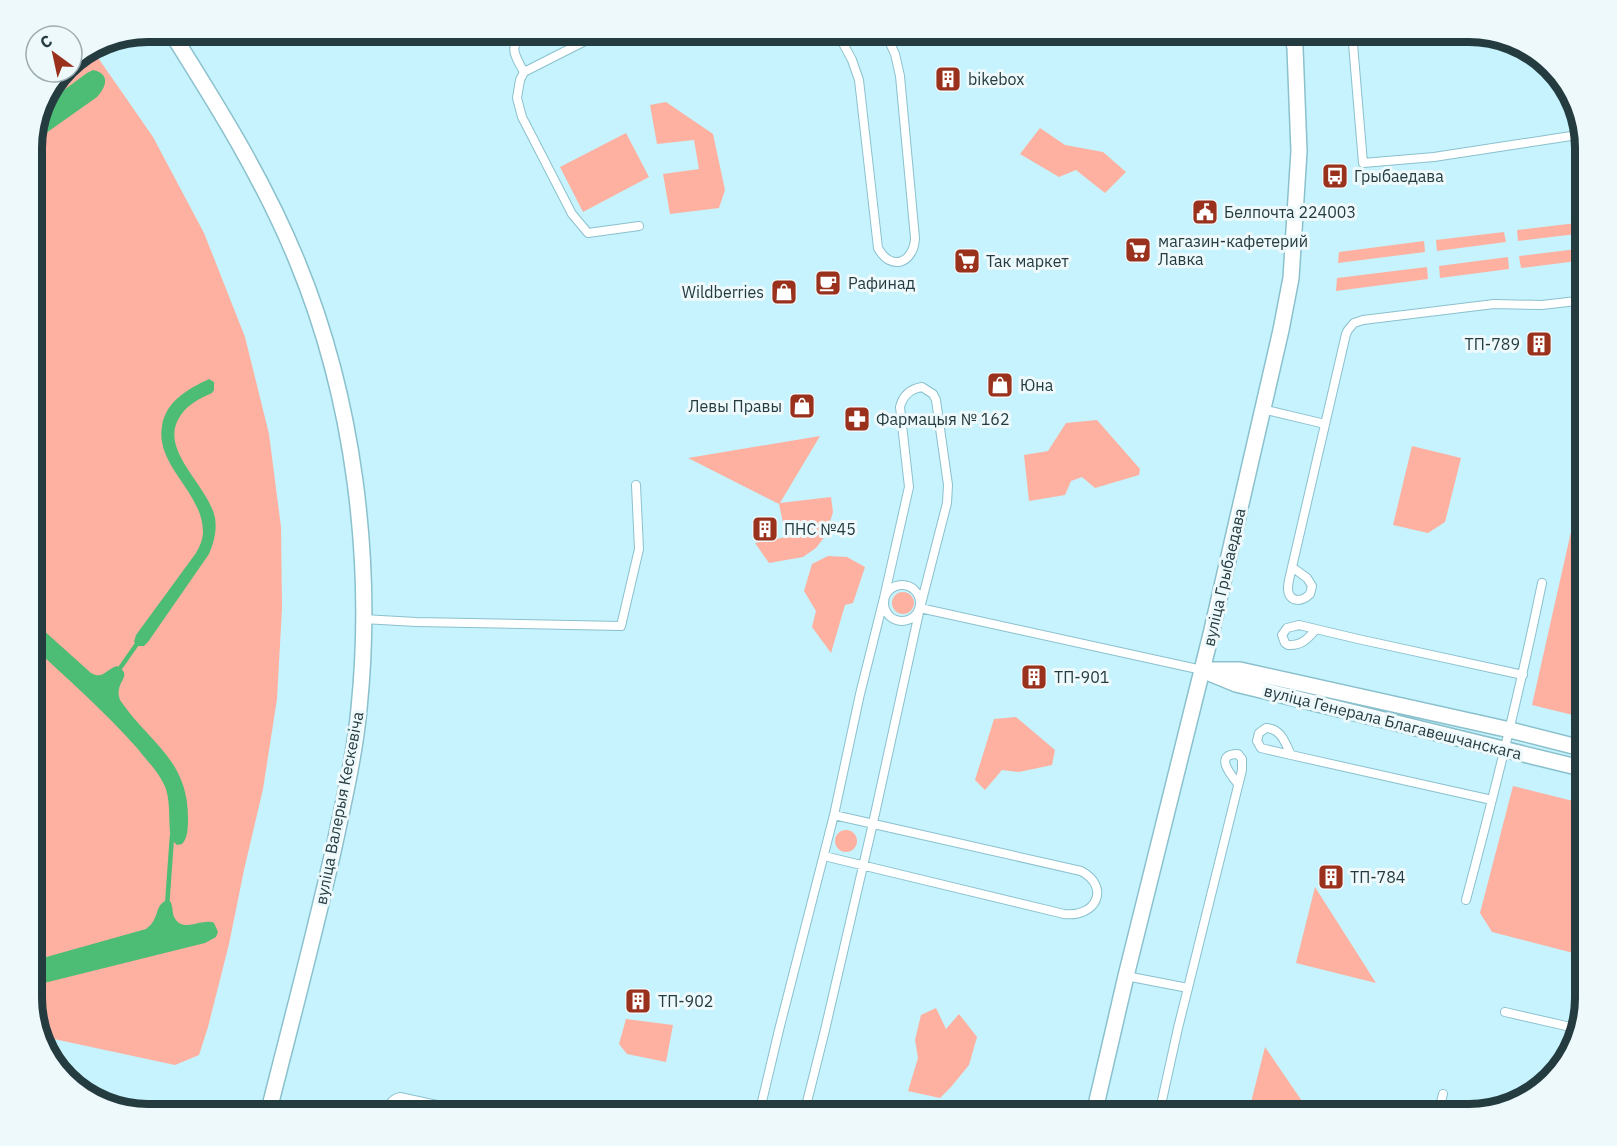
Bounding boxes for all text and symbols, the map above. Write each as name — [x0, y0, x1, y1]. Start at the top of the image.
north arrow — [24, 24, 84, 84]
text: С — [36, 30, 56, 53]
building icon: bikebox — [933, 64, 963, 94]
place label: bikebox — [968, 69, 1024, 89]
bus stop icon: Грыбаедава — [1320, 161, 1350, 191]
place label: Грыбаедава — [1354, 166, 1444, 186]
public building icon: Белпочта 224003 — [1190, 197, 1220, 227]
place label: Белпочта 224003 — [1224, 202, 1356, 222]
place label: магазин-кафетерий Лавка — [1158, 231, 1308, 269]
supermarket icon: магазин-кафетерий Лавка — [1123, 235, 1153, 265]
supermarket icon: Так маркет — [952, 246, 982, 276]
place label: Так маркет — [986, 251, 1069, 271]
cafe icon: Рафинад — [813, 268, 843, 298]
place label: Рафинад — [848, 273, 916, 293]
shop icon: Wildberries — [769, 277, 799, 307]
place label: Wildberries — [682, 282, 764, 302]
building icon: ТП-789 — [1524, 329, 1554, 359]
place label: ТП-789 — [1465, 334, 1520, 354]
shop icon: Юна — [985, 370, 1015, 400]
place label: Юна — [1020, 375, 1054, 395]
shop icon: Левы Правы — [787, 391, 817, 421]
place label: Левы Правы — [689, 396, 782, 416]
pharmacy icon: Фармацыя № 162 — [842, 404, 872, 434]
place label: Фармацыя № 162 — [876, 409, 1010, 429]
street label: вуліца Грыбаедава — [1198, 506, 1250, 648]
building icon: ПНС №45 — [750, 514, 780, 544]
place label: ПНС №45 — [784, 519, 856, 539]
building icon: ТП-901 — [1019, 662, 1049, 692]
place label: ТП-901 — [1054, 667, 1109, 687]
street label: вуліца Генерала Благавешчанскага — [1262, 680, 1524, 764]
street label: вуліца Валерыя Кескевіча — [310, 709, 368, 906]
building icon: ТП-784 — [1316, 862, 1346, 892]
place label: ТП-784 — [1350, 867, 1405, 887]
building icon: ТП-902 — [623, 986, 653, 1016]
place label: ТП-902 — [658, 991, 713, 1011]

